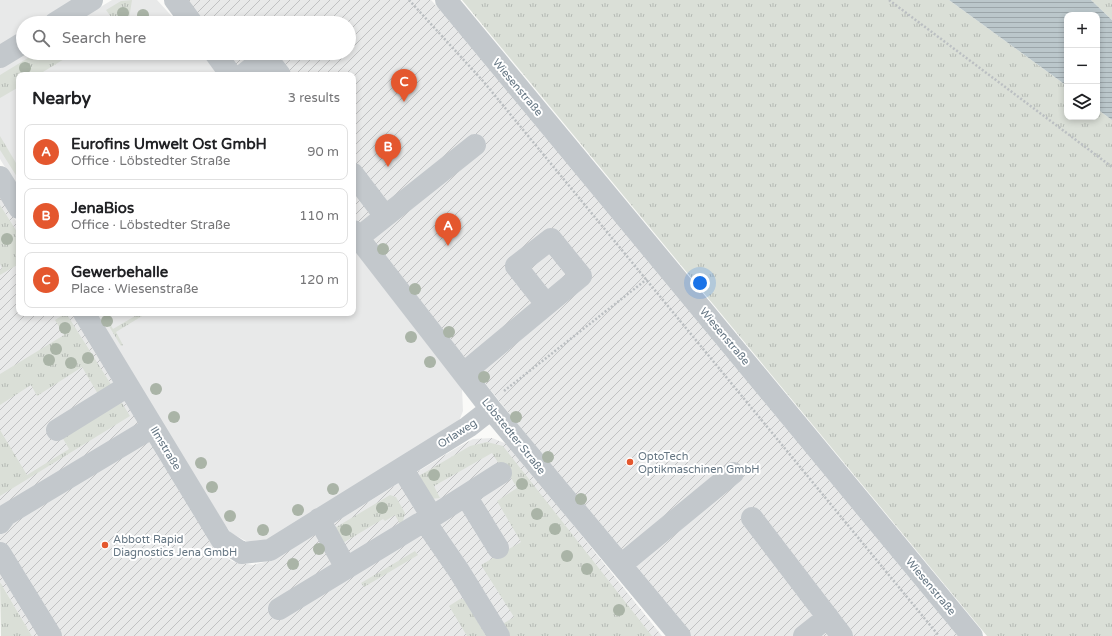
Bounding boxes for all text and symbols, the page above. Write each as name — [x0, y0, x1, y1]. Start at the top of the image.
map controls — [1064, 12, 1100, 120]
button: + — [1064, 12, 1100, 48]
search box — [16, 16, 356, 60]
icon: search — [30, 27, 52, 49]
text: Search here — [62, 29, 146, 47]
button: − — [1064, 48, 1100, 84]
street label: Wiesenstraße — [490, 56, 545, 119]
pin: C — [391, 69, 417, 102]
button: layers — [1064, 84, 1100, 120]
text: Nearby — [32, 88, 91, 109]
text: 3 results — [288, 90, 340, 106]
pin: B — [375, 134, 401, 167]
text: Eurofins Umwelt Ost GmbH — [71, 135, 267, 153]
text: A — [41, 144, 51, 160]
text: 90 m — [307, 144, 339, 160]
text: Office · Löbstedter Straße — [71, 153, 230, 169]
text: JenaBios — [71, 199, 134, 217]
text: B — [41, 208, 51, 224]
text: 110 m — [299, 208, 339, 224]
pin: A — [435, 213, 461, 246]
text: Office · Löbstedter Straße — [71, 217, 230, 233]
text: Gewerbehalle — [71, 263, 168, 281]
text: C — [41, 272, 51, 288]
text: 120 m — [299, 272, 339, 288]
your location — [690, 273, 710, 293]
text: Place · Wiesenstraße — [71, 281, 198, 297]
street label: Wiesenstraße — [697, 305, 752, 368]
street label: Löbstedter Straße — [479, 396, 548, 477]
street label: Orlaweg — [435, 416, 479, 451]
street label: Ilmstraße — [147, 424, 184, 472]
place label: OptoTech Optikmaschinen GmbH — [638, 450, 760, 476]
marker: OptoTech Optikmaschinen GmbH — [625, 457, 635, 467]
place label: Abbott Rapid Diagnostics Jena GmbH — [113, 533, 237, 559]
marker: Abbott Rapid Diagnostics Jena GmbH — [100, 540, 110, 550]
street label: Wiesenstraße — [903, 555, 958, 618]

